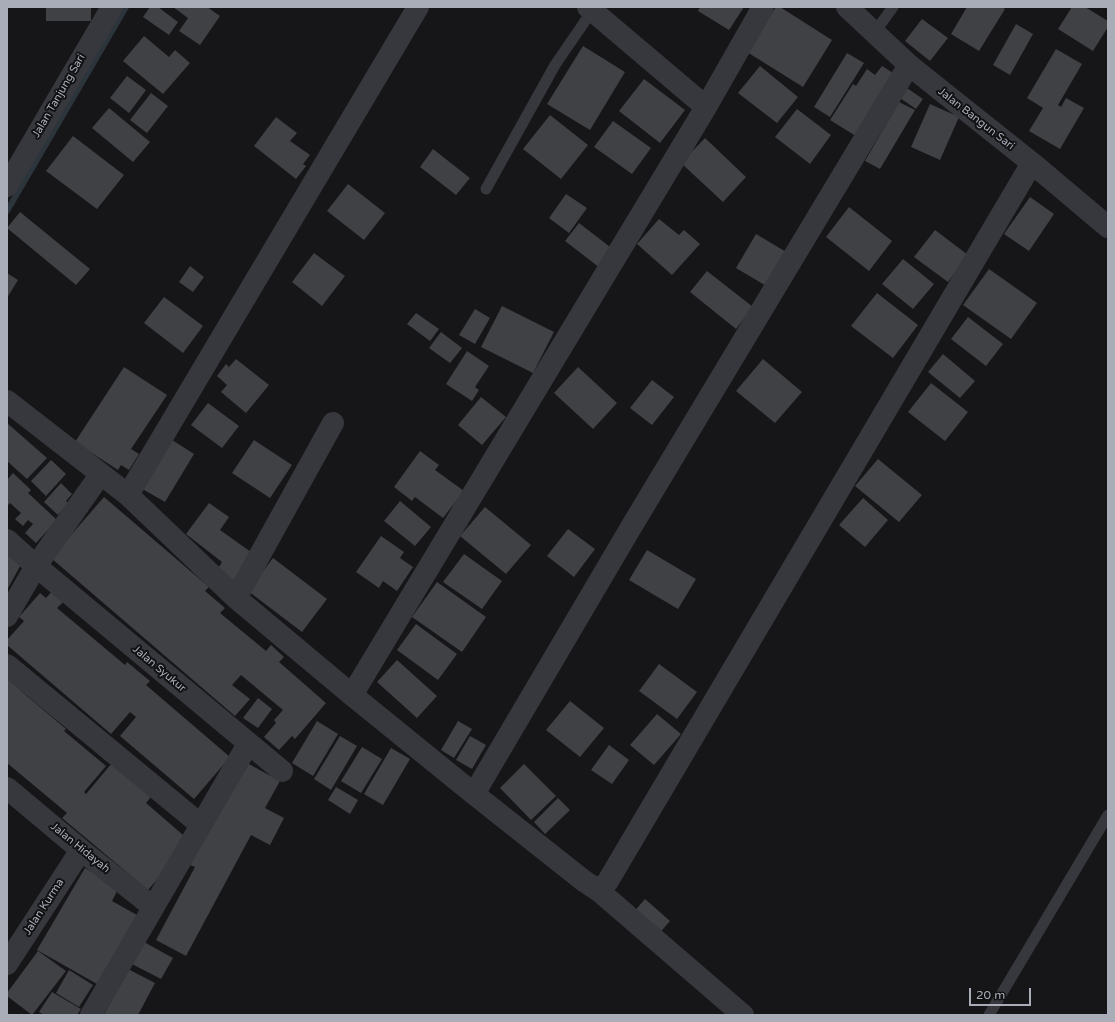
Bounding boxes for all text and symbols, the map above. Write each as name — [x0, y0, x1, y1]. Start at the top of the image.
street label: Jalan Tanjung Sari — [30, 52, 88, 140]
street label: Jalan Bangun Sari — [935, 85, 1017, 153]
street label: Jalan Syukur — [130, 643, 188, 695]
street label: Jalan Hidayah — [48, 820, 112, 876]
street label: Jalan Kurma — [21, 876, 67, 938]
scale bar — [971, 980, 1033, 1006]
text: 20 m — [976, 988, 1005, 1002]

